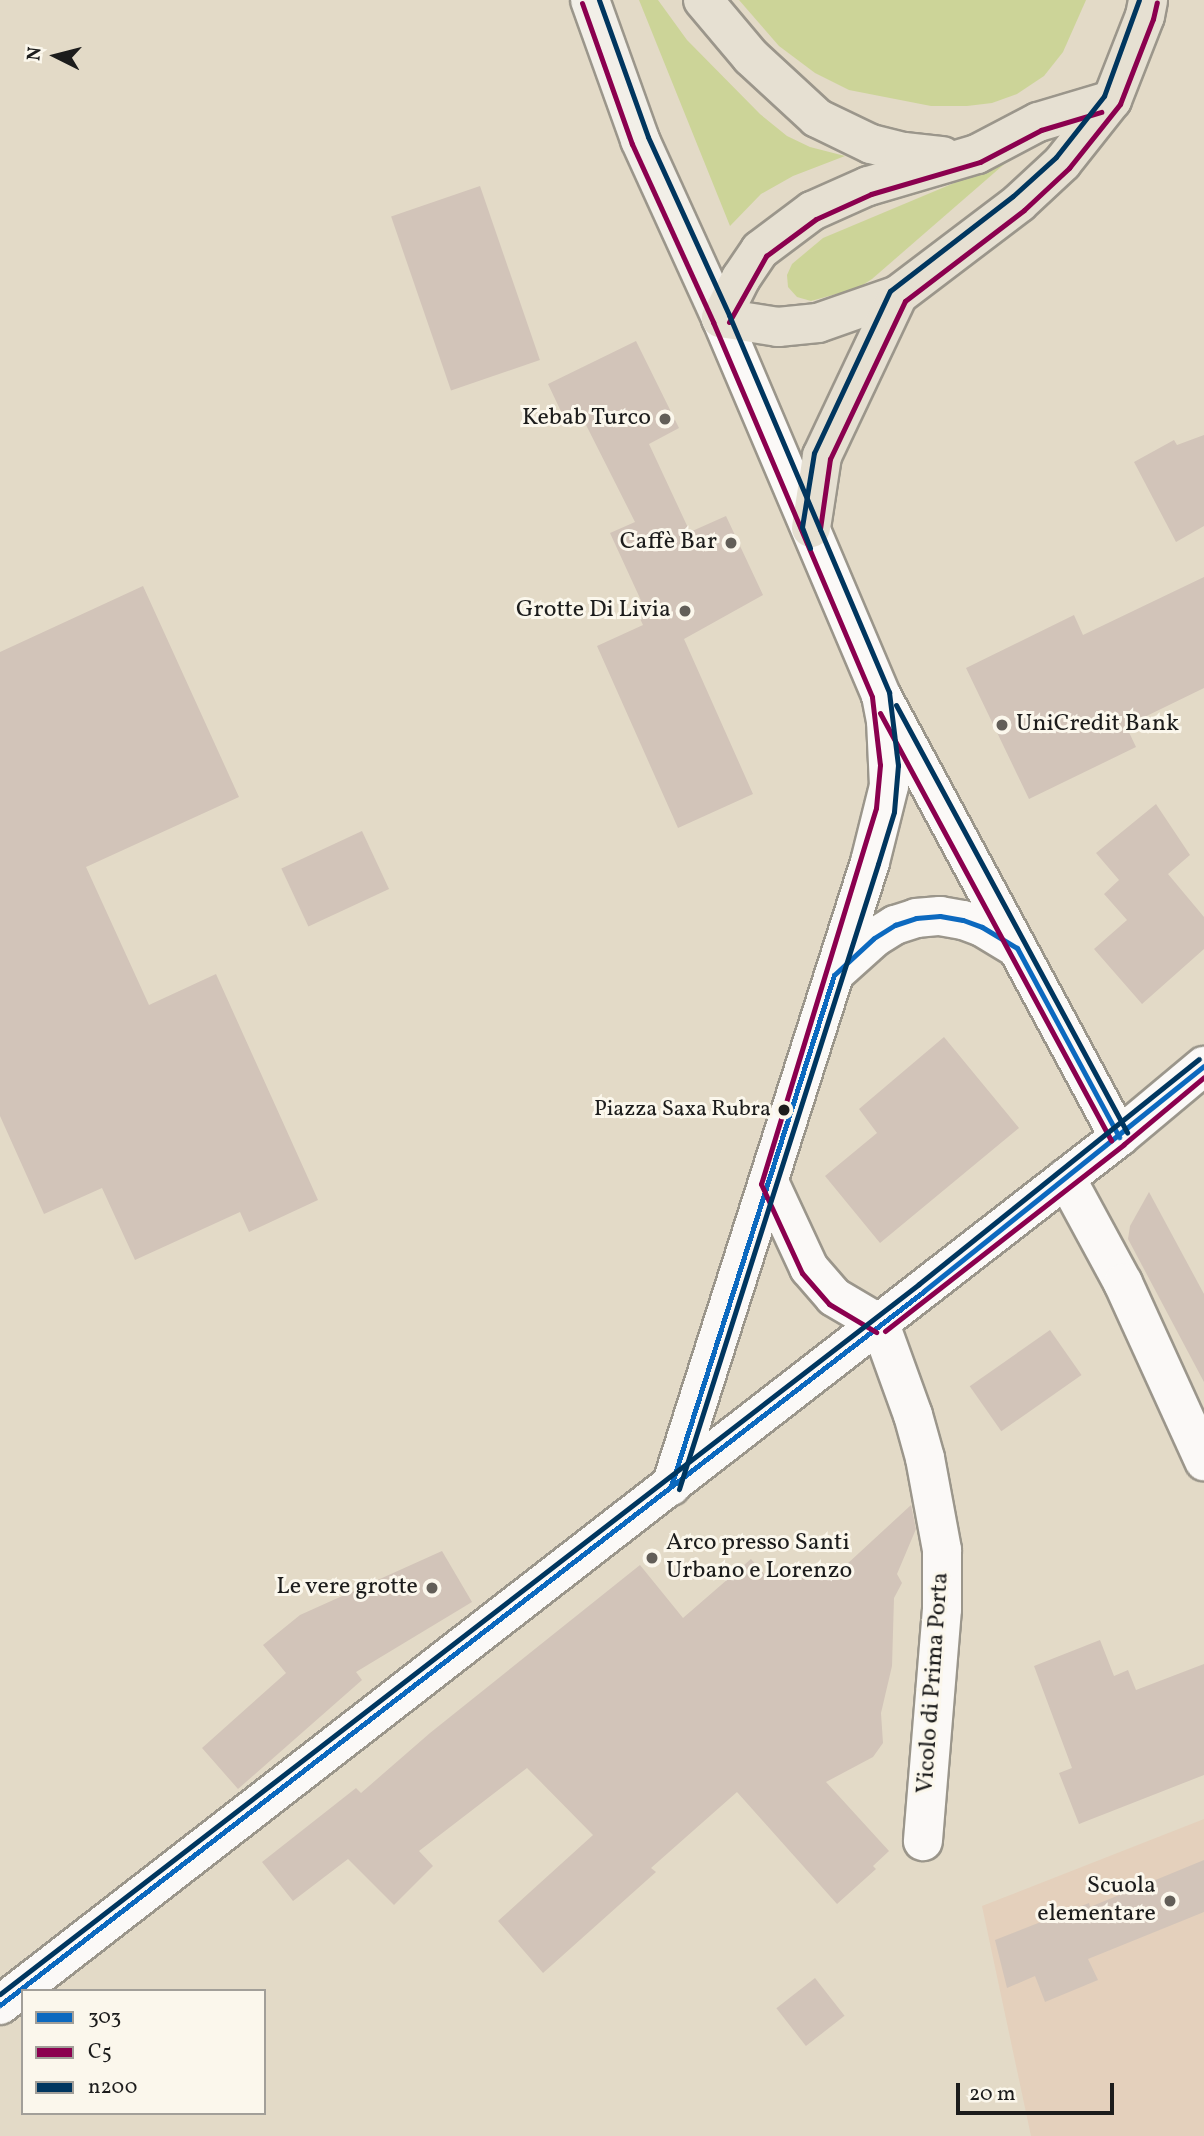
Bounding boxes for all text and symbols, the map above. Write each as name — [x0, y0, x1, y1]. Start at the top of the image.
north arrow — [21, 21, 91, 91]
text: N — [21, 46, 49, 62]
place label: Kebab Turco — [521, 405, 651, 433]
marker: Kebab Turco — [657, 411, 673, 427]
place label: Caffè Bar — [620, 529, 717, 557]
marker: Caffè Bar — [723, 535, 739, 551]
place label: Grotte Di Livia — [516, 597, 671, 625]
marker: Grotte Di Livia — [677, 603, 693, 619]
place label: UniCredit Bank — [1016, 711, 1179, 739]
marker: UniCredit Bank — [994, 717, 1010, 733]
place label: Piazza Saxa Rubra — [594, 1097, 771, 1123]
marker: Piazza Saxa Rubra — [777, 1103, 791, 1117]
place label: Arco presso Santi Urbano e Lorenzo — [666, 1530, 852, 1586]
marker: Arco presso Santi Urbano e Lorenzo — [644, 1550, 660, 1566]
street label: Vicolo di Prima Porta — [912, 1571, 956, 1795]
place label: Le vere grotte — [276, 1574, 418, 1602]
marker: Le vere grotte — [424, 1580, 440, 1596]
place label: Scuola elementare — [1037, 1873, 1156, 1929]
marker: Scuola elementare — [1162, 1893, 1178, 1909]
legend — [21, 1989, 266, 2115]
text: 303 — [88, 2003, 121, 2032]
text: C5 — [88, 2038, 112, 2067]
scale bar — [959, 2070, 1116, 2114]
text: n200 — [88, 2073, 137, 2102]
text: 20 m — [969, 2080, 1015, 2109]

